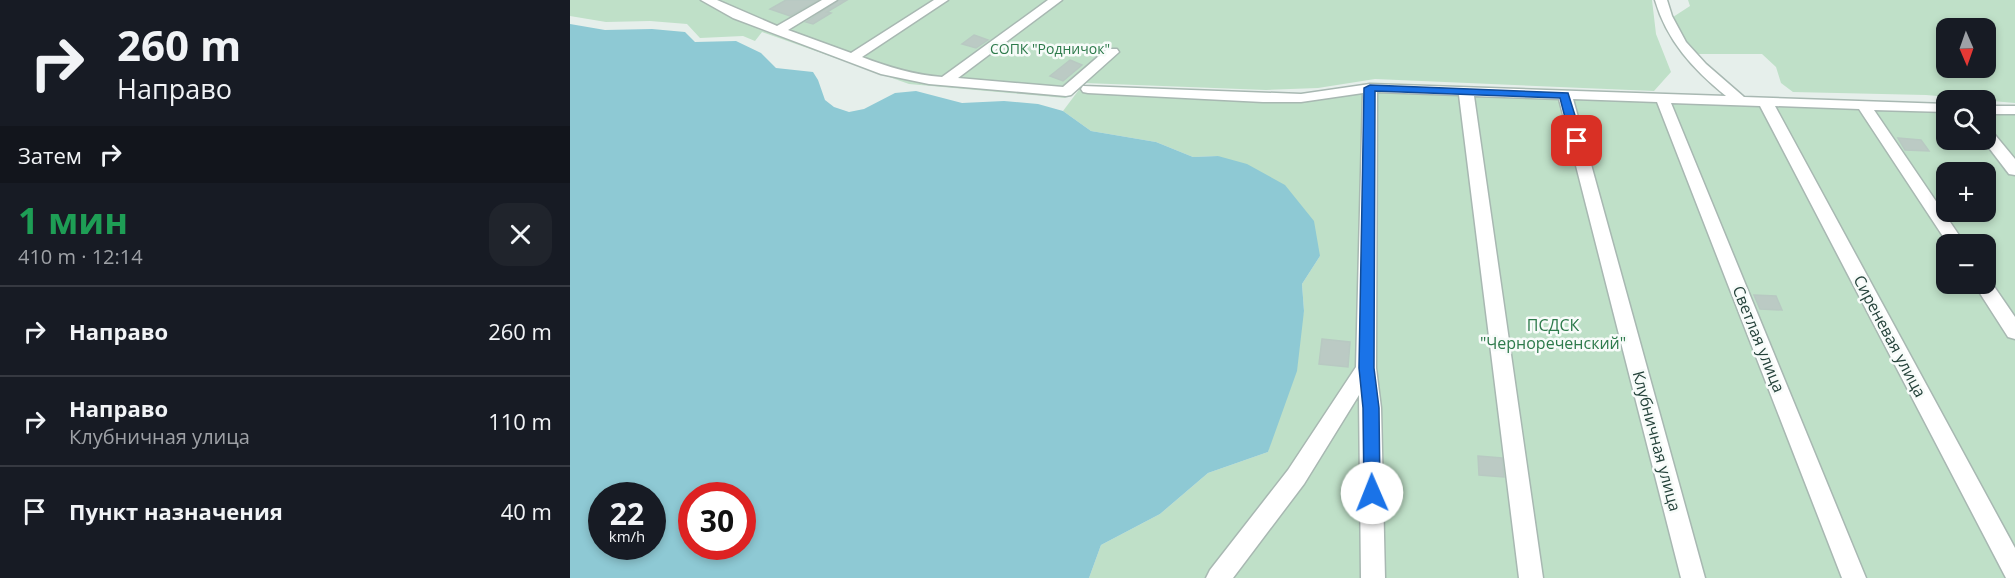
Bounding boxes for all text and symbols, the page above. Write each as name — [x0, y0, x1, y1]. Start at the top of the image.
text: 260 m — [117, 16, 241, 73]
north arrow — [1936, 18, 1996, 78]
map controls — [1936, 18, 1996, 294]
icon: right — [18, 24, 96, 102]
park label: СОПК "Родничок" — [990, 39, 1110, 58]
text: Направо — [117, 70, 232, 107]
button: search — [1936, 90, 1996, 150]
pin — [1551, 115, 1602, 166]
icon: arrive — [1560, 124, 1593, 157]
icon: right — [94, 138, 127, 171]
text: Затем — [18, 140, 82, 170]
button: + — [1936, 162, 1996, 222]
text: 1 мин — [18, 196, 128, 245]
button: close — [489, 203, 552, 266]
button: − — [1936, 234, 1996, 294]
text: 410 m · 12:14 — [18, 243, 143, 270]
street label: Сиреневая улица — [1848, 271, 1932, 401]
street label: Светлая улица — [1728, 282, 1790, 396]
park label: ПСДСК "Чернореченский" — [1480, 314, 1626, 354]
icon: right — [18, 315, 51, 348]
text: Направо — [69, 316, 168, 346]
text: 260 m — [488, 316, 552, 346]
street label: Клубничная улица — [1628, 368, 1686, 514]
text: Направо — [69, 393, 168, 423]
icon: right — [18, 405, 51, 438]
text: 110 m — [488, 406, 552, 436]
text: Клубничная улица — [69, 423, 250, 450]
position arrow — [1340, 461, 1404, 525]
speed limit sign: 30 — [678, 482, 756, 560]
text: 22 — [610, 493, 644, 534]
icon: arrive — [18, 495, 51, 528]
text: Пункт назначения — [69, 496, 283, 526]
text: 40 m — [501, 496, 552, 526]
text: km/h — [609, 526, 645, 546]

